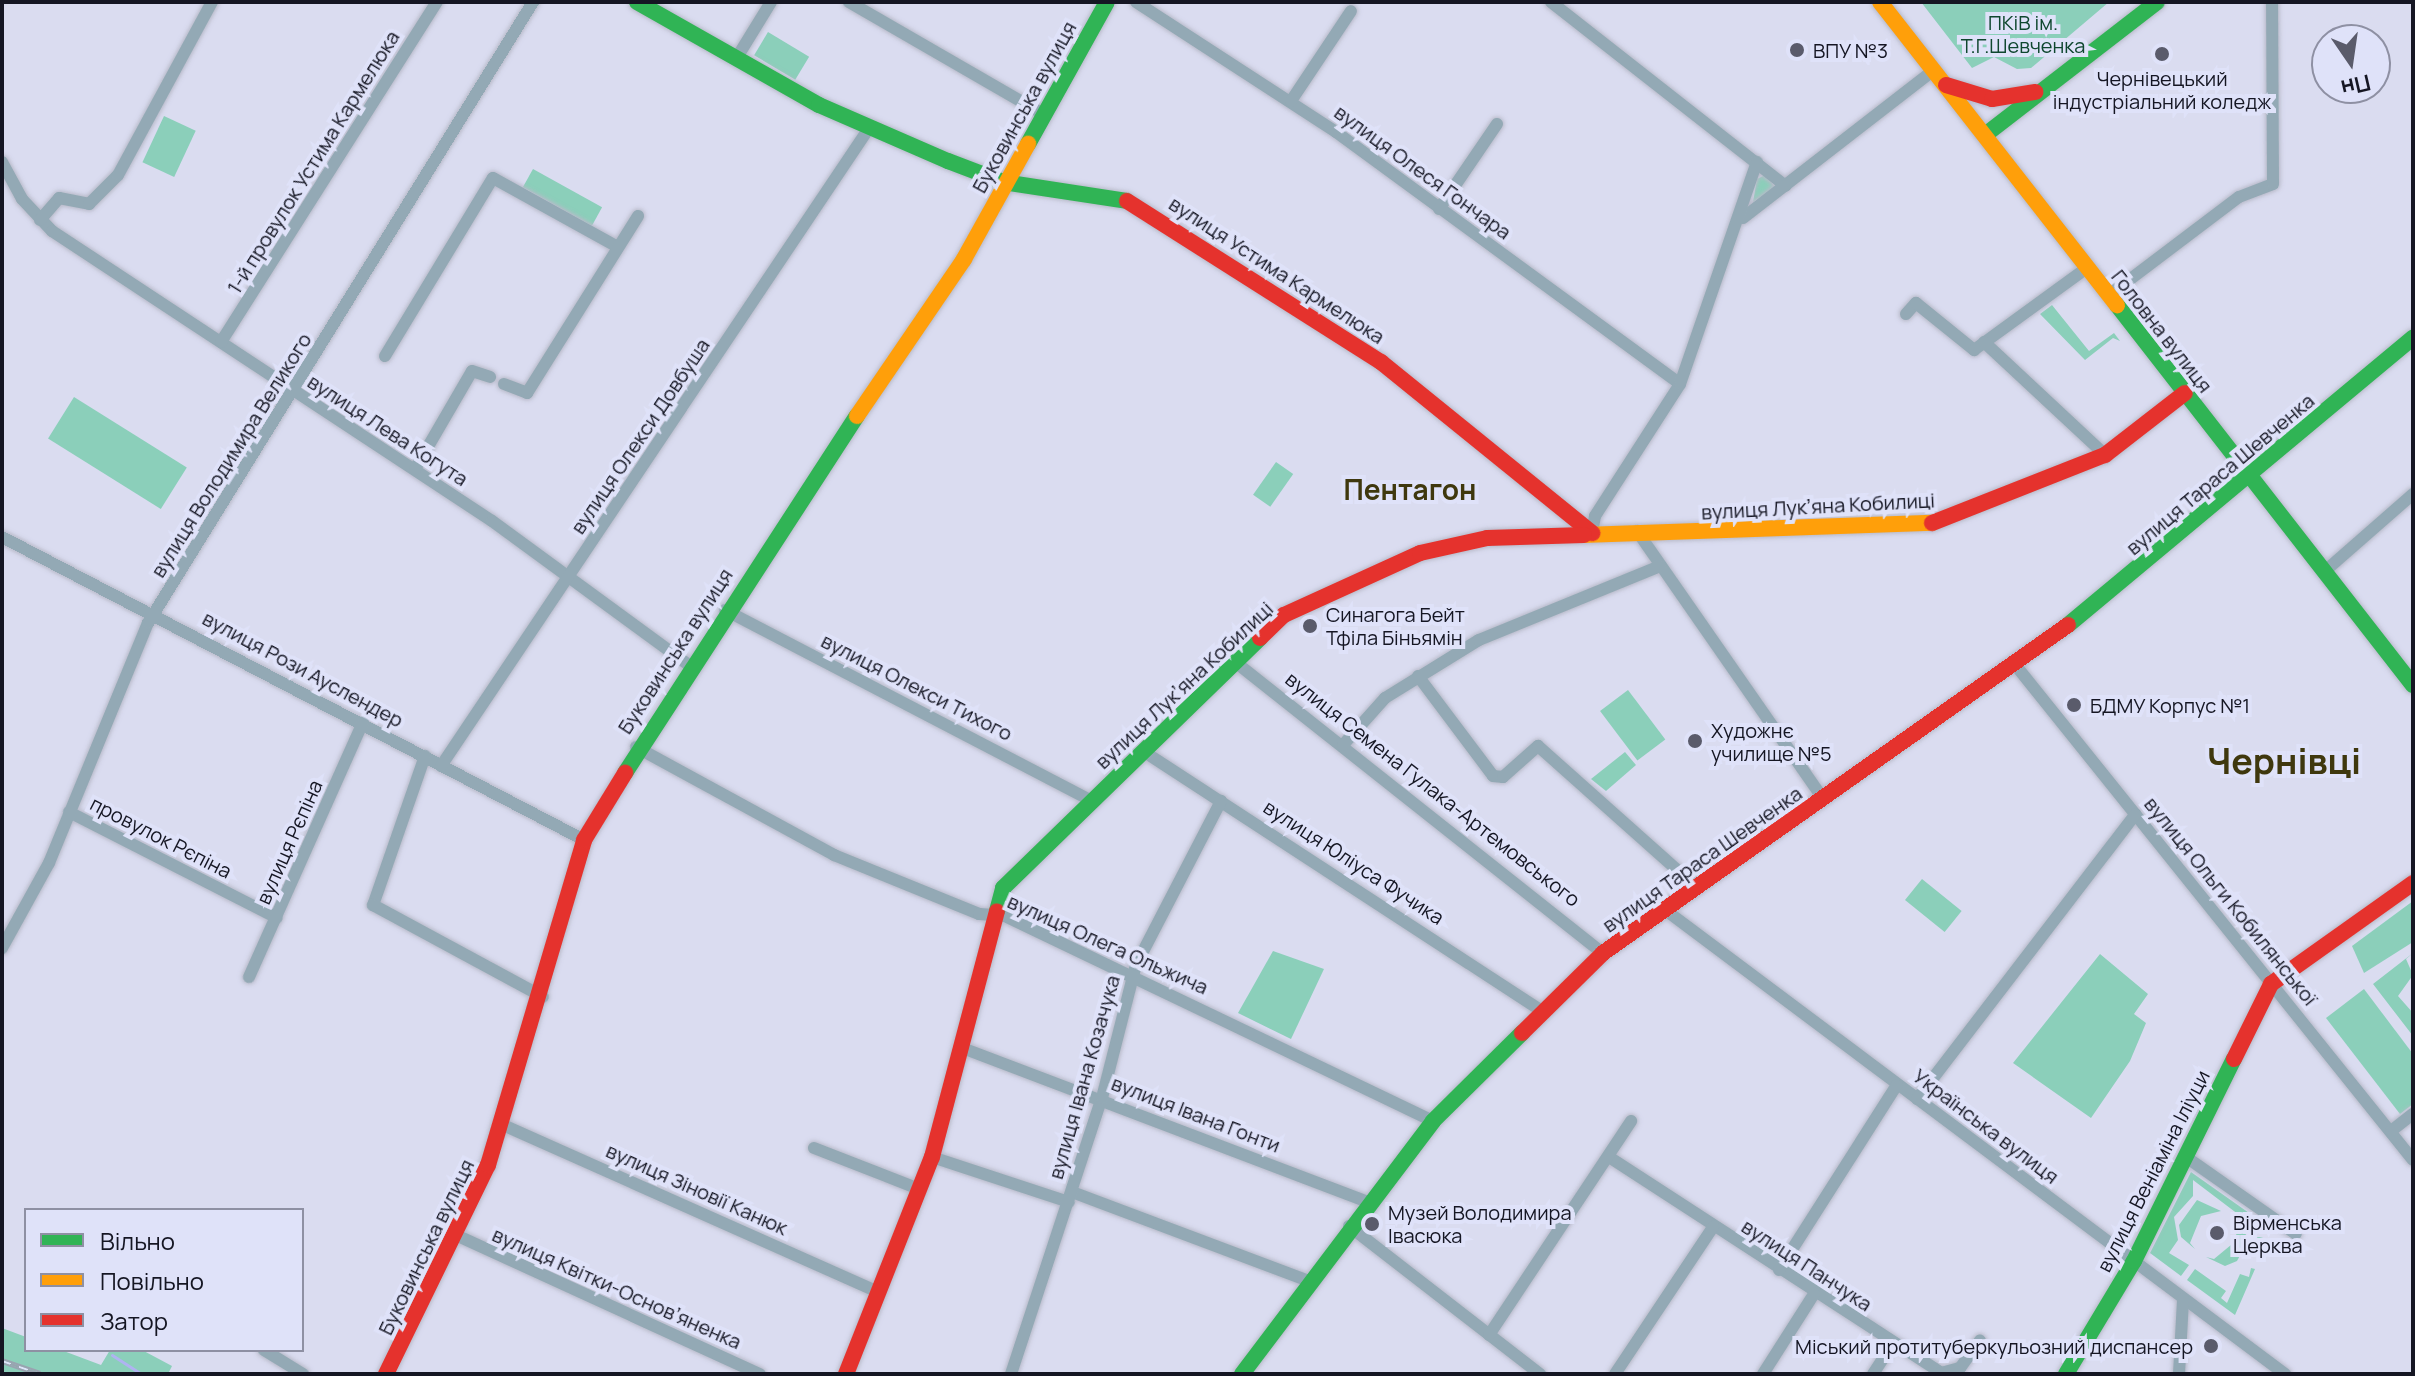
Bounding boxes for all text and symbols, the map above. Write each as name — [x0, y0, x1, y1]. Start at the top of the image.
park label: ПКіВ ім. Т.Г.Шевченка — [1961, 10, 2085, 57]
street label: Буковинська вулиця — [967, 17, 1081, 197]
north arrow — [2311, 24, 2391, 104]
street label: 1-й провулок Устима Кармелюка — [222, 26, 404, 298]
place label: ВПУ №3 — [1813, 38, 1889, 62]
marker: ВПУ №3 — [1788, 41, 1806, 59]
marker: Чернівецький індустріальний коледж — [2153, 45, 2171, 63]
place label: Чернівецький індустріальний коледж — [2053, 66, 2271, 113]
text: Пн — [2338, 67, 2374, 103]
street label: вулиця Олеся Гончара — [1330, 100, 1516, 244]
street label: вулиця Устима Кармелюка — [1165, 191, 1389, 349]
street label: Головна вулиця — [2107, 265, 2217, 397]
street label: вулиця Володимира Великого — [146, 328, 316, 582]
street label: вулиця Олекси Довбуша — [566, 334, 714, 538]
street label: вулиця Лева Когута — [303, 369, 473, 491]
street label: вулиця Тараса Шевченка — [2121, 388, 2319, 560]
district label: Пентагон — [1343, 472, 1477, 506]
street label: вулиця Лукʼяна Кобилиці — [1701, 488, 1935, 524]
street label: Буковинська вулиця — [613, 564, 737, 738]
street label: вулиця Лукʼяна Кобилиці — [1090, 596, 1278, 774]
place label: Синагога Бейт Тфіла Біньямін — [1326, 602, 1465, 649]
street label: вулиця Рози Ауслендер — [199, 606, 407, 732]
marker: Синагога Бейт Тфіла Біньямін — [1301, 617, 1319, 635]
street label: вулиця Олекси Тихого — [817, 628, 1017, 746]
street label: вулиця Семена Гулака-Артемовського — [1281, 667, 1585, 911]
place label: БДМУ Корпус №1 — [2090, 693, 2251, 717]
marker: БДМУ Корпус №1 — [2065, 696, 2083, 714]
place label: Художнє училище №5 — [1711, 718, 1831, 765]
marker: Художнє училище №5 — [1686, 732, 1704, 750]
district label: Чернівці — [2207, 739, 2361, 783]
street label: вулиця Рєпіна — [251, 776, 327, 908]
street label: вулиця Тараса Шевченка — [1598, 781, 1806, 937]
street label: провулок Рєпіна — [86, 791, 236, 883]
street label: вулиця Ольги Кобилянської — [2140, 792, 2322, 1010]
street label: вулиця Юліуса Фучика — [1259, 795, 1449, 929]
street label: вулиця Олега Ольжича — [1004, 889, 1212, 999]
street label: вулиця Івана Козачука — [1043, 972, 1125, 1182]
street label: Українська вулиця — [1909, 1064, 2063, 1188]
street label: вулиця Веніаміна Іліуци — [2092, 1066, 2214, 1276]
street label: вулиця Івана Гонти — [1108, 1071, 1284, 1157]
street label: вулиця Зіновії Канюк — [603, 1138, 791, 1240]
street label: Буковинська вулиця — [373, 1155, 479, 1339]
place label: Музей Володимира Івасюка — [1388, 1200, 1571, 1247]
legend — [24, 1208, 304, 1352]
place label: Вірменська Церква — [2233, 1210, 2342, 1257]
street label: вулиця Панчука — [1737, 1214, 1877, 1316]
marker: Музей Володимира Івасюка — [1363, 1215, 1381, 1233]
street label: вулиця Квітки-Основʼяненка — [489, 1222, 745, 1354]
text: Вільно — [100, 1224, 175, 1257]
marker: Вірменська Церква — [2208, 1224, 2226, 1242]
text: Повільно — [100, 1264, 204, 1297]
text: Затор — [100, 1304, 168, 1337]
place label: Міський протитуберкульозний диспансер — [1795, 1334, 2193, 1358]
marker: Міський протитуберкульозний диспансер — [2200, 1335, 2222, 1357]

